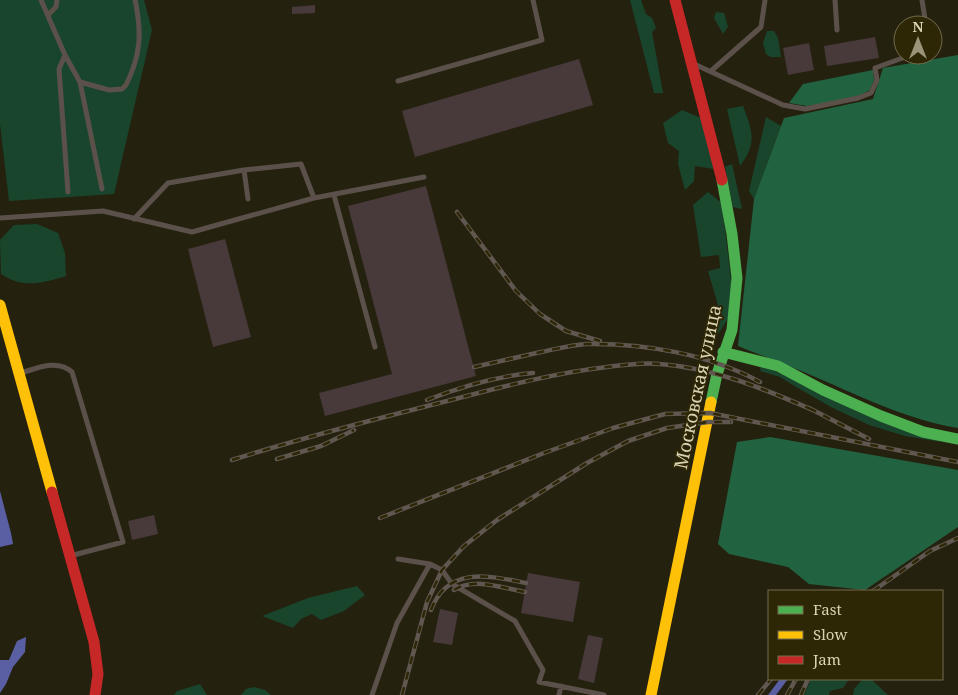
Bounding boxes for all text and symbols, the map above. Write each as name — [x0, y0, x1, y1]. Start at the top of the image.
north arrow — [893, 15, 943, 65]
text: N — [912, 17, 924, 36]
street label: Московская улица — [668, 302, 726, 471]
legend — [768, 590, 943, 680]
text: Fast — [813, 599, 842, 619]
text: Slow — [813, 624, 847, 644]
text: Jam — [812, 649, 841, 669]

